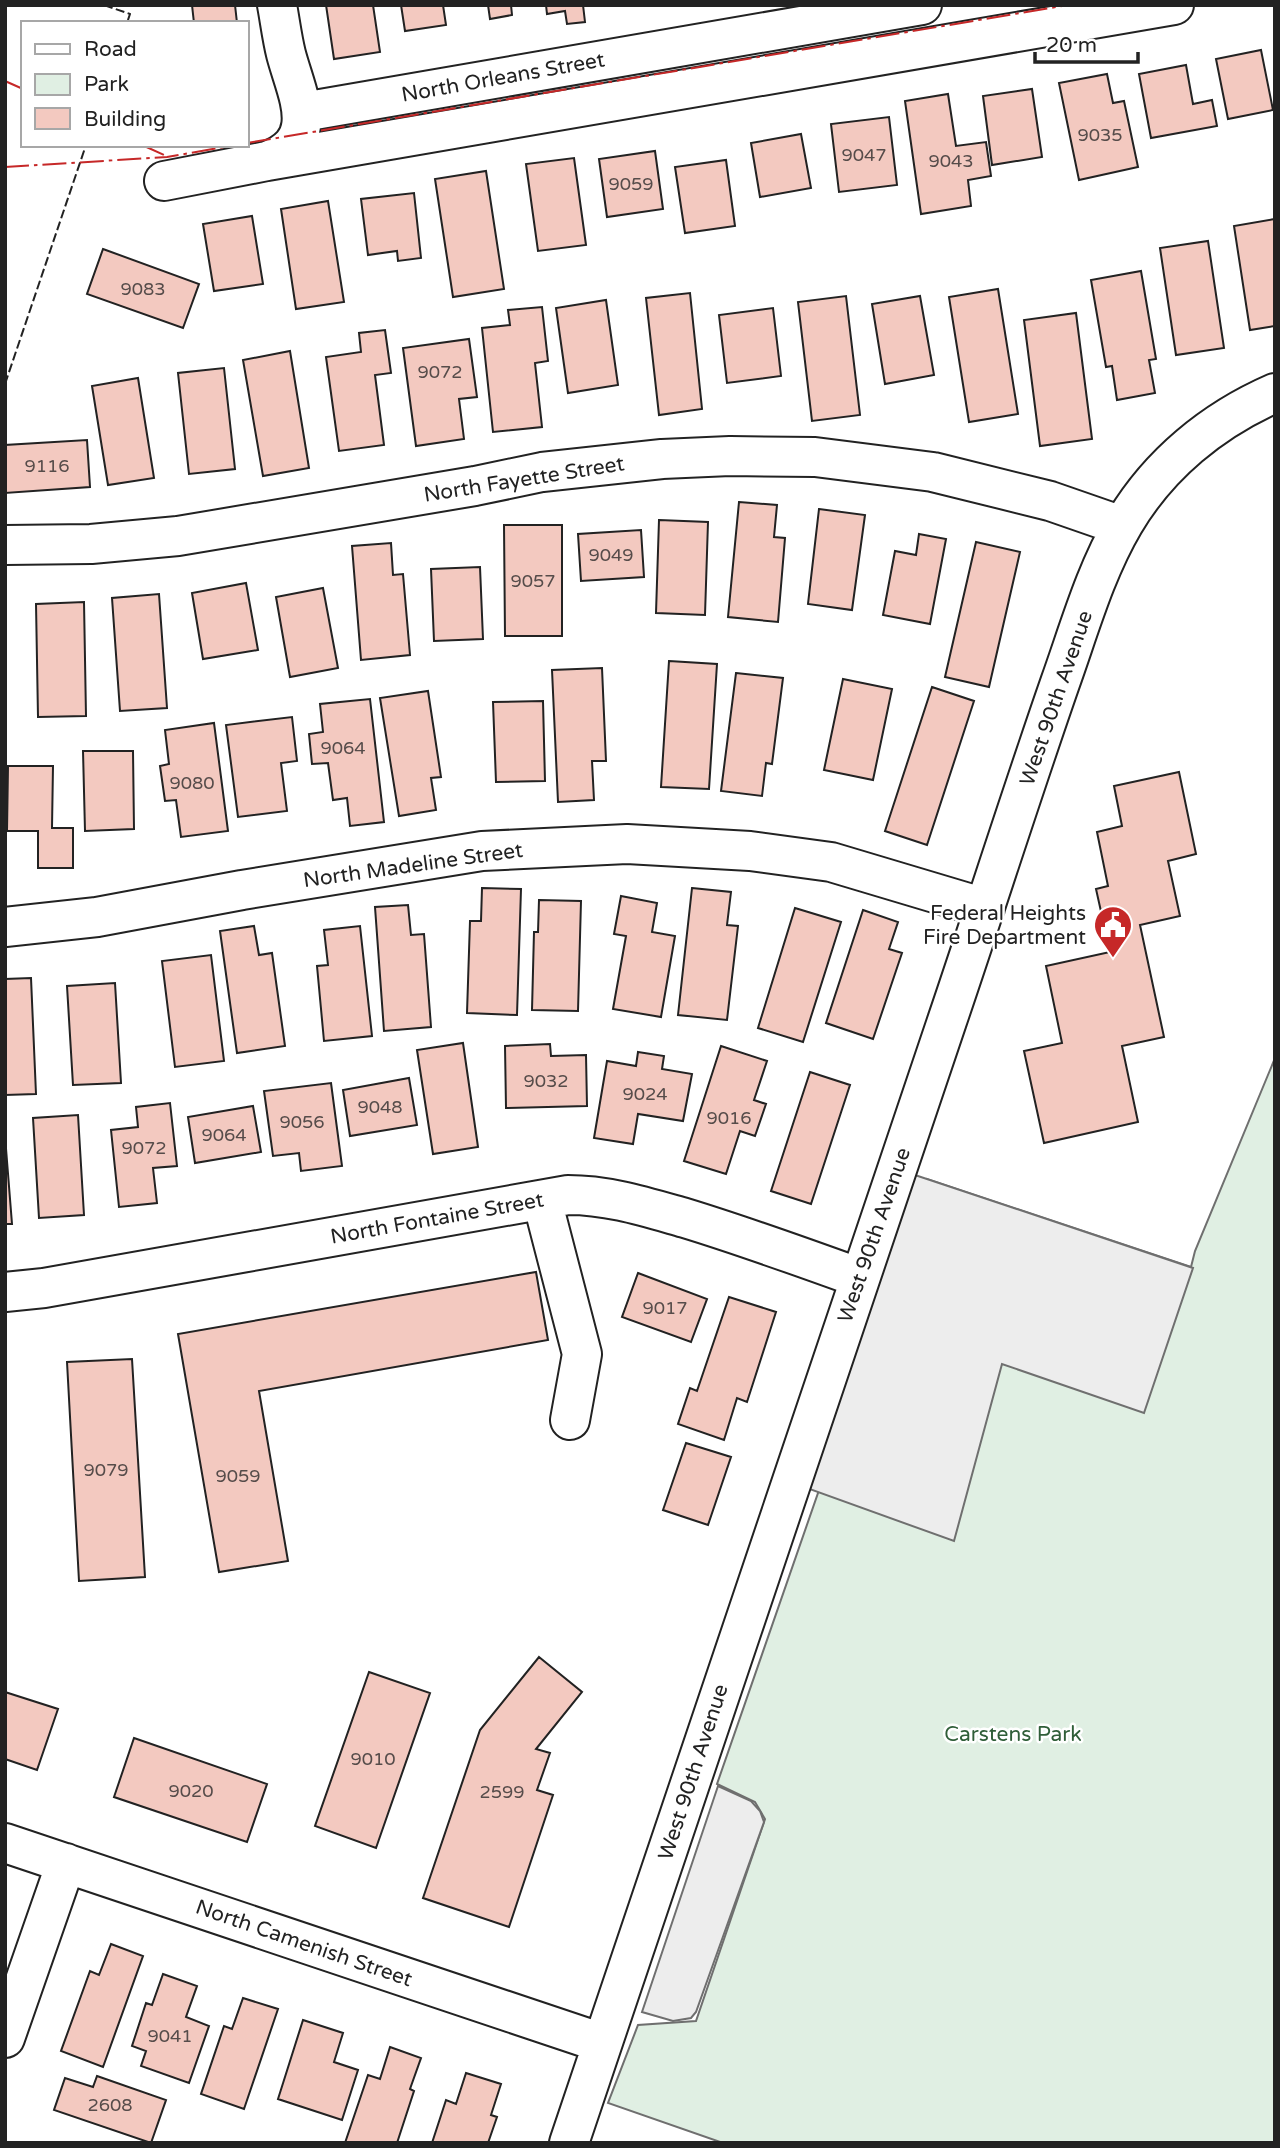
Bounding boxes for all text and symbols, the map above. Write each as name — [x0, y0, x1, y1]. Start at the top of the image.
legend — [21, 21, 248, 147]
scale bar — [1035, 21, 1138, 65]
text: 20 m — [1046, 33, 1097, 58]
text: Road — [84, 37, 137, 62]
street label: North Orleans Street — [400, 47, 607, 108]
text: Park — [84, 72, 129, 97]
text: Building — [84, 107, 166, 132]
house number: 9035 — [1077, 124, 1123, 146]
house number: 9047 — [841, 144, 887, 166]
house number: 9043 — [928, 150, 974, 172]
house number: 9059 — [608, 173, 654, 195]
house number: 9083 — [120, 278, 166, 300]
house number: 9072 — [417, 361, 463, 383]
street label: North Fayette Street — [422, 451, 626, 508]
house number: 9116 — [24, 455, 70, 477]
house number: 9049 — [588, 544, 634, 566]
house number: 9057 — [510, 570, 556, 592]
street label: West 90th Avenue — [1015, 607, 1098, 789]
house number: 9064 — [320, 737, 366, 759]
house number: 9080 — [169, 772, 215, 794]
street label: North Madeline Street — [302, 838, 524, 893]
place label: Federal Heights Fire Department — [923, 901, 1086, 950]
public building icon: Federal Heights Fire Department — [1092, 904, 1134, 959]
house number: 9032 — [523, 1070, 569, 1092]
house number: 9024 — [622, 1083, 668, 1105]
house number: 9048 — [357, 1096, 403, 1118]
house number: 9016 — [706, 1107, 752, 1129]
house number: 9056 — [279, 1111, 325, 1133]
house number: 9064 — [201, 1124, 247, 1146]
house number: 9072 — [121, 1137, 167, 1159]
street label: West 90th Avenue — [833, 1144, 916, 1326]
street label: North Fontaine Street — [329, 1187, 546, 1250]
house number: 9017 — [642, 1297, 688, 1319]
house number: 9079 — [83, 1459, 129, 1481]
house number: 9059 — [215, 1465, 261, 1487]
street label: West 90th Avenue — [653, 1681, 734, 1863]
park label: Carstens Park — [944, 1722, 1082, 1747]
house number: 9010 — [350, 1748, 396, 1770]
house number: 9020 — [168, 1780, 214, 1802]
house number: 2599 — [479, 1781, 525, 1803]
street label: North Camenish Street — [192, 1895, 415, 1992]
house number: 9041 — [147, 2025, 193, 2047]
house number: 2608 — [87, 2094, 133, 2116]

